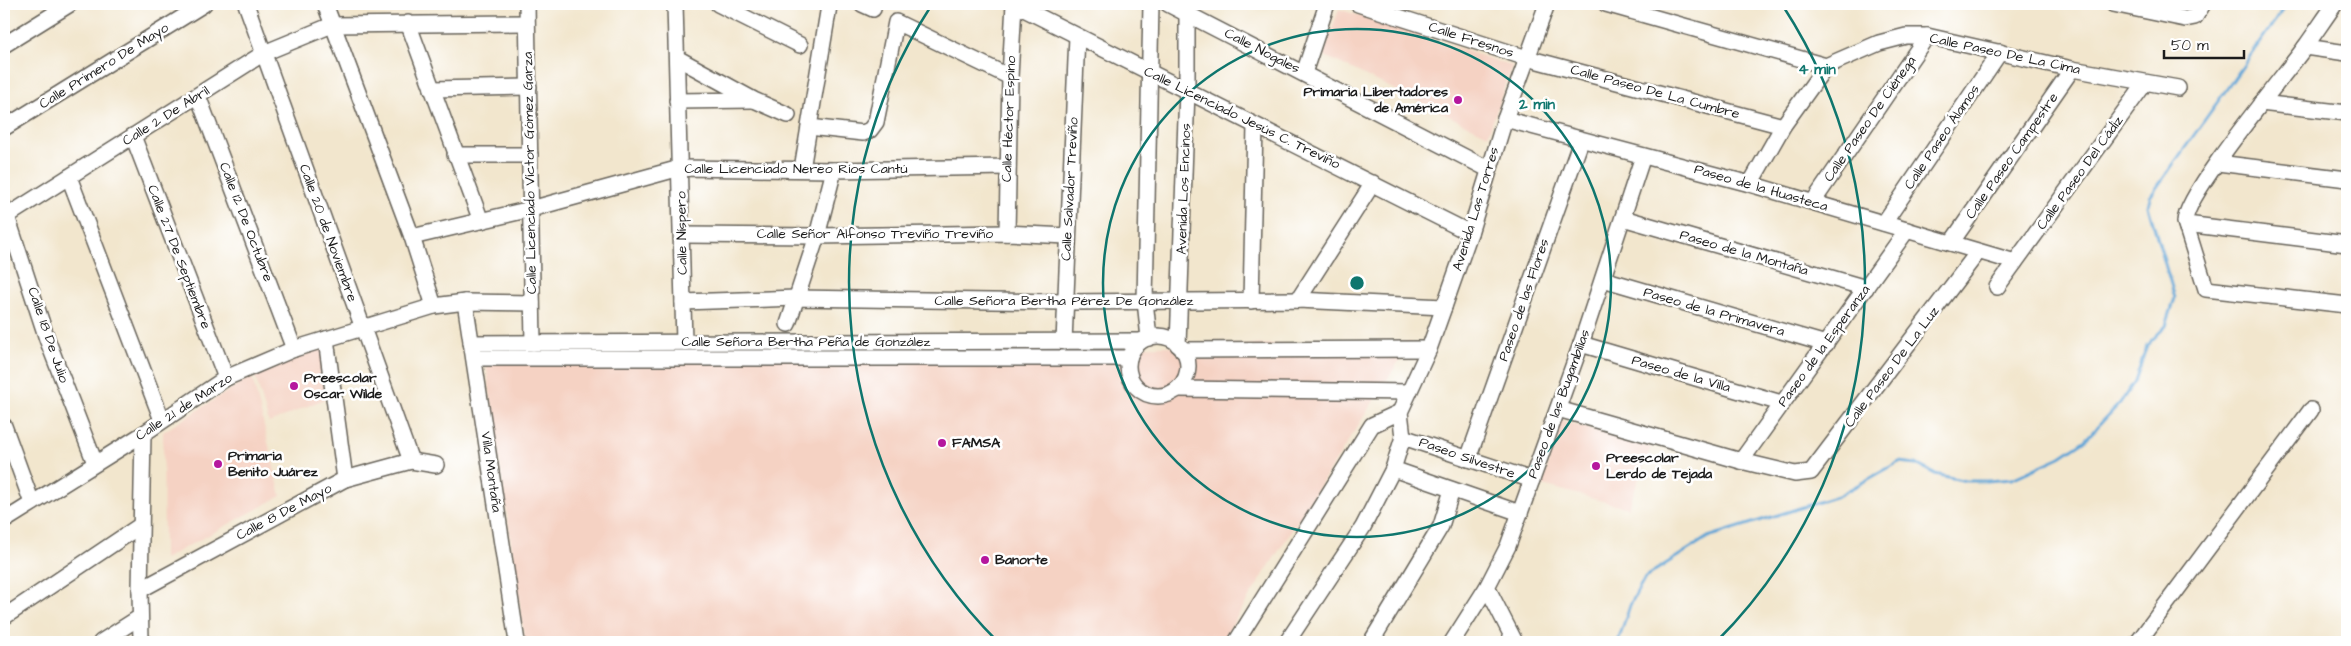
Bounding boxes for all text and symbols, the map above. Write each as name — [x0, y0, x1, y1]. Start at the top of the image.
street label: Calle Fresnos — [1426, 17, 1516, 63]
street label: Calle Primero De Mayo — [35, 18, 173, 114]
street label: Calle Nogales — [1221, 23, 1303, 79]
street label: Calle Paseo De La Cima — [1928, 28, 2082, 80]
scale bar — [2164, 28, 2244, 60]
text: 50 m — [2171, 35, 2209, 56]
street label: Calle Licenciado Víctor Gómez Garza — [518, 52, 542, 294]
street label: Calle Paseo De Ciénega — [1819, 52, 1921, 186]
street label: Calle Héctor Espino — [997, 55, 1021, 183]
text: 4 min — [1798, 59, 1836, 80]
street label: Calle Paseo De La Cumbre — [1568, 60, 1742, 124]
street label: Calle Licenciado Jesús C. Treviño — [1140, 62, 1344, 174]
street label: Calle Paseo Álamos — [1899, 80, 1985, 194]
street label: Calle 2 De Abril — [119, 81, 213, 151]
place label: Primaria Libertadores de América — [1304, 82, 1449, 118]
street label: Calle Paseo Campestre — [1961, 88, 2063, 223]
marker: Primaria Libertadores de América — [1452, 94, 1464, 106]
text: 2 min — [1518, 94, 1556, 115]
street label: Calle Paseo Del Cádiz — [2032, 112, 2128, 234]
street label: Calle Salvador Treviño — [1056, 116, 1084, 261]
street label: Avenida Los Encinos — [1172, 123, 1196, 255]
street label: Avenida Las Torres — [1448, 144, 1504, 274]
street label: Calle 12 De Octubre — [214, 159, 278, 285]
street label: Calle Licenciado Nereo Ríos Cantú — [684, 159, 908, 179]
street label: Paseo de la Huasteca — [1692, 159, 1830, 217]
street label: Calle 20 de Noviembre — [294, 161, 362, 305]
street label: Calle 27 De Septiembre — [142, 182, 216, 332]
street label: Calle Níspero — [671, 191, 693, 275]
street label: Calle Señor Alfonso Treviño Treviño — [757, 224, 993, 244]
street label: Paseo de la Montaña — [1677, 225, 1811, 281]
street label: Paseo de las Flores — [1494, 236, 1554, 364]
centre of rings — [1348, 274, 1366, 292]
street label: Paseo de la Esperanza — [1773, 281, 1875, 411]
street label: Paseo de la Primavera — [1641, 282, 1787, 342]
street label: Calle 18 De Julio — [22, 284, 74, 386]
street label: Calle Señora Bertha Pérez De González — [934, 291, 1194, 311]
street label: Calle Paseo De La Luz — [1840, 302, 1944, 432]
street label: Paseo de las Bugambilias — [1523, 327, 1595, 481]
street label: Calle Señora Bertha Peña de González — [681, 332, 931, 352]
street label: Paseo de la Villa — [1629, 350, 1733, 398]
street label: Calle 21 de Marzo — [132, 368, 236, 446]
place label: Preescolar Oscar Wilde — [304, 368, 382, 404]
marker: Preescolar Oscar Wilde — [288, 380, 300, 392]
street label: Villa Montaña — [475, 430, 507, 514]
street label: Paseo Silvestre — [1416, 432, 1518, 484]
place label: FAMSA — [952, 433, 1001, 453]
marker: FAMSA — [936, 437, 948, 449]
place label: Primaria Benito Juárez — [228, 446, 319, 482]
place label: Preescolar Lerdo de Tejada — [1606, 448, 1713, 484]
marker: Primaria Benito Juárez — [212, 458, 224, 470]
marker: Preescolar Lerdo de Tejada — [1590, 460, 1602, 472]
street label: Calle 8 De Mayo — [233, 478, 336, 546]
place label: Banorte — [995, 550, 1048, 570]
marker: Banorte — [979, 554, 991, 566]

